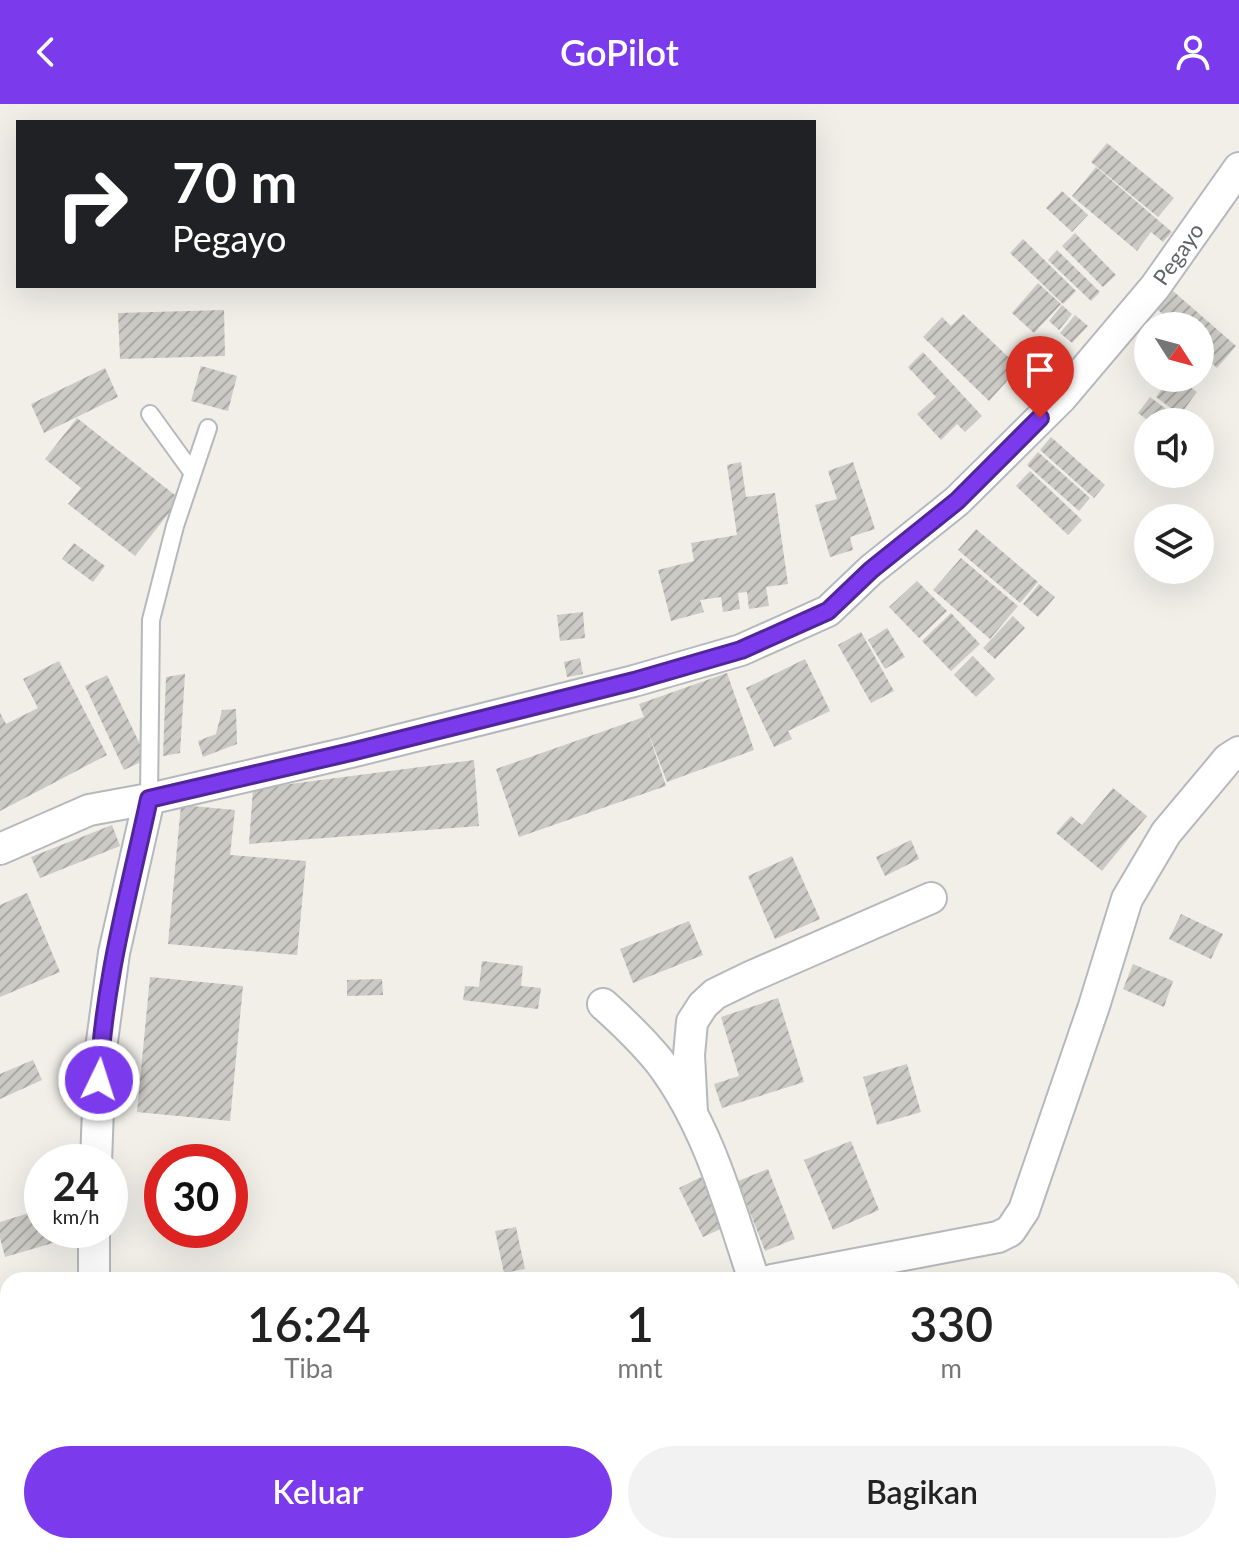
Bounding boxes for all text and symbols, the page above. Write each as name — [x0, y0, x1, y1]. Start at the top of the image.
icon: back — [24, 30, 68, 74]
text: GoPilot — [560, 30, 679, 74]
icon: person — [1171, 30, 1215, 74]
text: 70 m — [172, 148, 297, 215]
icon: right — [40, 152, 144, 256]
text: Pegayo — [172, 216, 286, 260]
street label: Pegayo — [1147, 217, 1209, 290]
north arrow — [1134, 312, 1214, 392]
map controls — [1134, 312, 1214, 584]
pin — [1006, 336, 1074, 418]
icon: arrive — [1018, 348, 1062, 392]
button: sound — [1134, 408, 1214, 488]
button: layers — [1134, 504, 1214, 584]
position arrow — [57, 1038, 141, 1122]
speed limit sign: 30 — [144, 1144, 248, 1248]
text: 24 — [53, 1162, 99, 1210]
text: km/h — [53, 1204, 99, 1228]
text: 16:24 — [247, 1295, 371, 1352]
text: 1 — [626, 1295, 654, 1352]
text: 330 — [909, 1295, 993, 1352]
text: Tiba — [284, 1352, 333, 1384]
text: mnt — [617, 1352, 663, 1384]
text: m — [941, 1352, 962, 1384]
button: Keluar — [24, 1446, 612, 1538]
button: Bagikan — [628, 1446, 1216, 1538]

